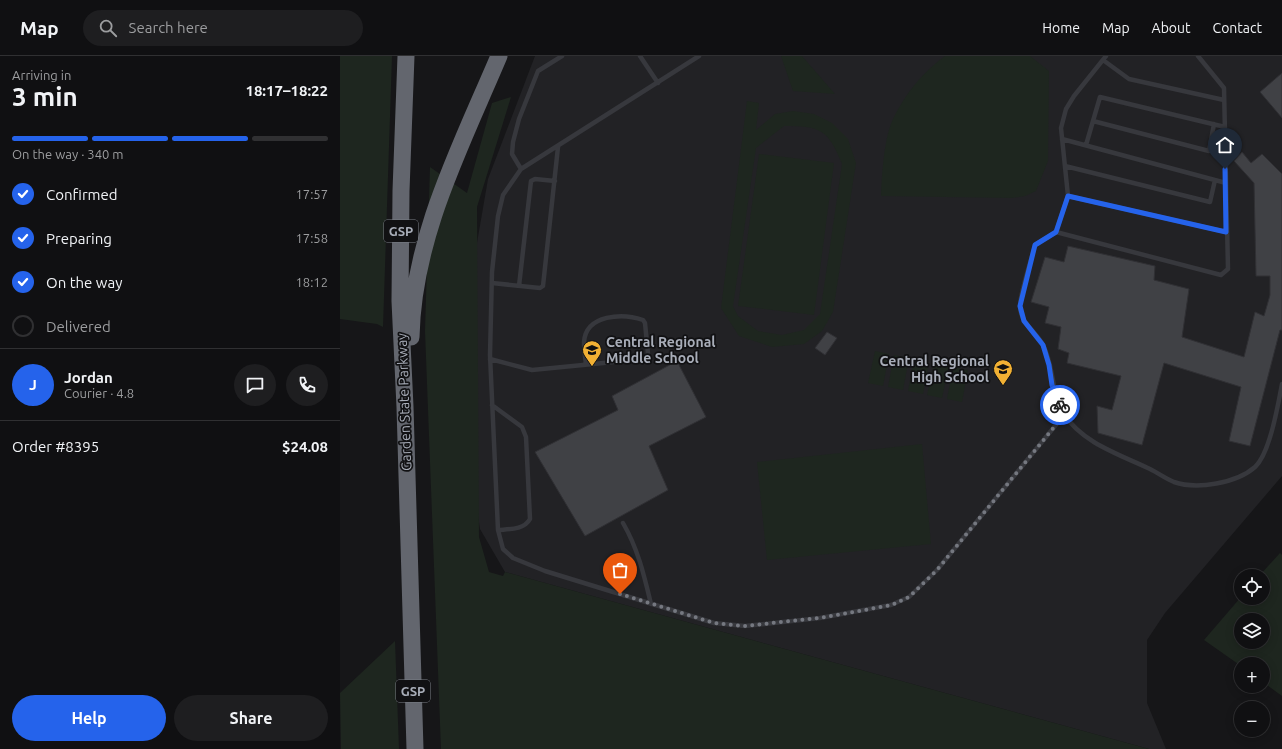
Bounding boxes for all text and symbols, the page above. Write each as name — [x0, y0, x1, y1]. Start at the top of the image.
search box — [83, 10, 363, 46]
text: Map — [20, 17, 59, 39]
icon: search — [97, 17, 119, 39]
text: Search here — [129, 19, 208, 36]
text: Home — [1042, 20, 1080, 36]
text: Map — [1102, 20, 1130, 36]
text: About — [1152, 20, 1191, 36]
text: Contact — [1213, 20, 1262, 36]
text: Arriving in — [12, 68, 71, 82]
text: 3 min — [12, 82, 78, 111]
text: 18:17–18:22 — [245, 82, 328, 99]
pin — [1208, 128, 1242, 169]
icon: home — [1214, 134, 1236, 156]
text: On the way · 340 m — [12, 147, 124, 161]
icon: check — [12, 183, 34, 205]
text: Confirmed — [46, 186, 118, 203]
text: 17:57 — [295, 187, 328, 201]
road number: GSP — [384, 220, 418, 242]
icon: check — [12, 227, 34, 249]
text: Preparing — [46, 230, 112, 247]
text: 17:58 — [295, 231, 328, 245]
icon: check — [12, 271, 34, 293]
text: On the way — [46, 274, 122, 291]
text: 18:12 — [295, 275, 328, 289]
text: Delivered — [46, 318, 111, 335]
street label: Garden State Parkway — [394, 333, 414, 471]
place label: Central Regional Middle School — [606, 334, 716, 366]
school or university icon: Central Regional Middle School — [581, 339, 603, 367]
place label: Central Regional High School — [880, 353, 989, 385]
school or university icon: Central Regional High School — [992, 358, 1014, 386]
button: chat — [234, 364, 276, 406]
button: phone — [286, 364, 328, 406]
text: Jordan — [64, 369, 113, 386]
text: J — [29, 376, 37, 393]
courier — [1040, 385, 1080, 425]
text: Courier · 4.8 — [64, 386, 134, 400]
icon: bike — [1049, 394, 1071, 416]
text: Order #8395 — [12, 438, 99, 455]
text: $24.08 — [282, 438, 328, 455]
pin — [603, 553, 637, 594]
icon: bag — [609, 559, 631, 581]
map controls — [1234, 569, 1270, 737]
button: locate — [1234, 569, 1270, 605]
button: layers — [1234, 613, 1270, 649]
button: + — [1234, 657, 1270, 693]
road number: GSP — [396, 680, 430, 702]
button: Help — [12, 695, 166, 741]
button: Share — [174, 695, 328, 741]
button: − — [1234, 701, 1270, 737]

